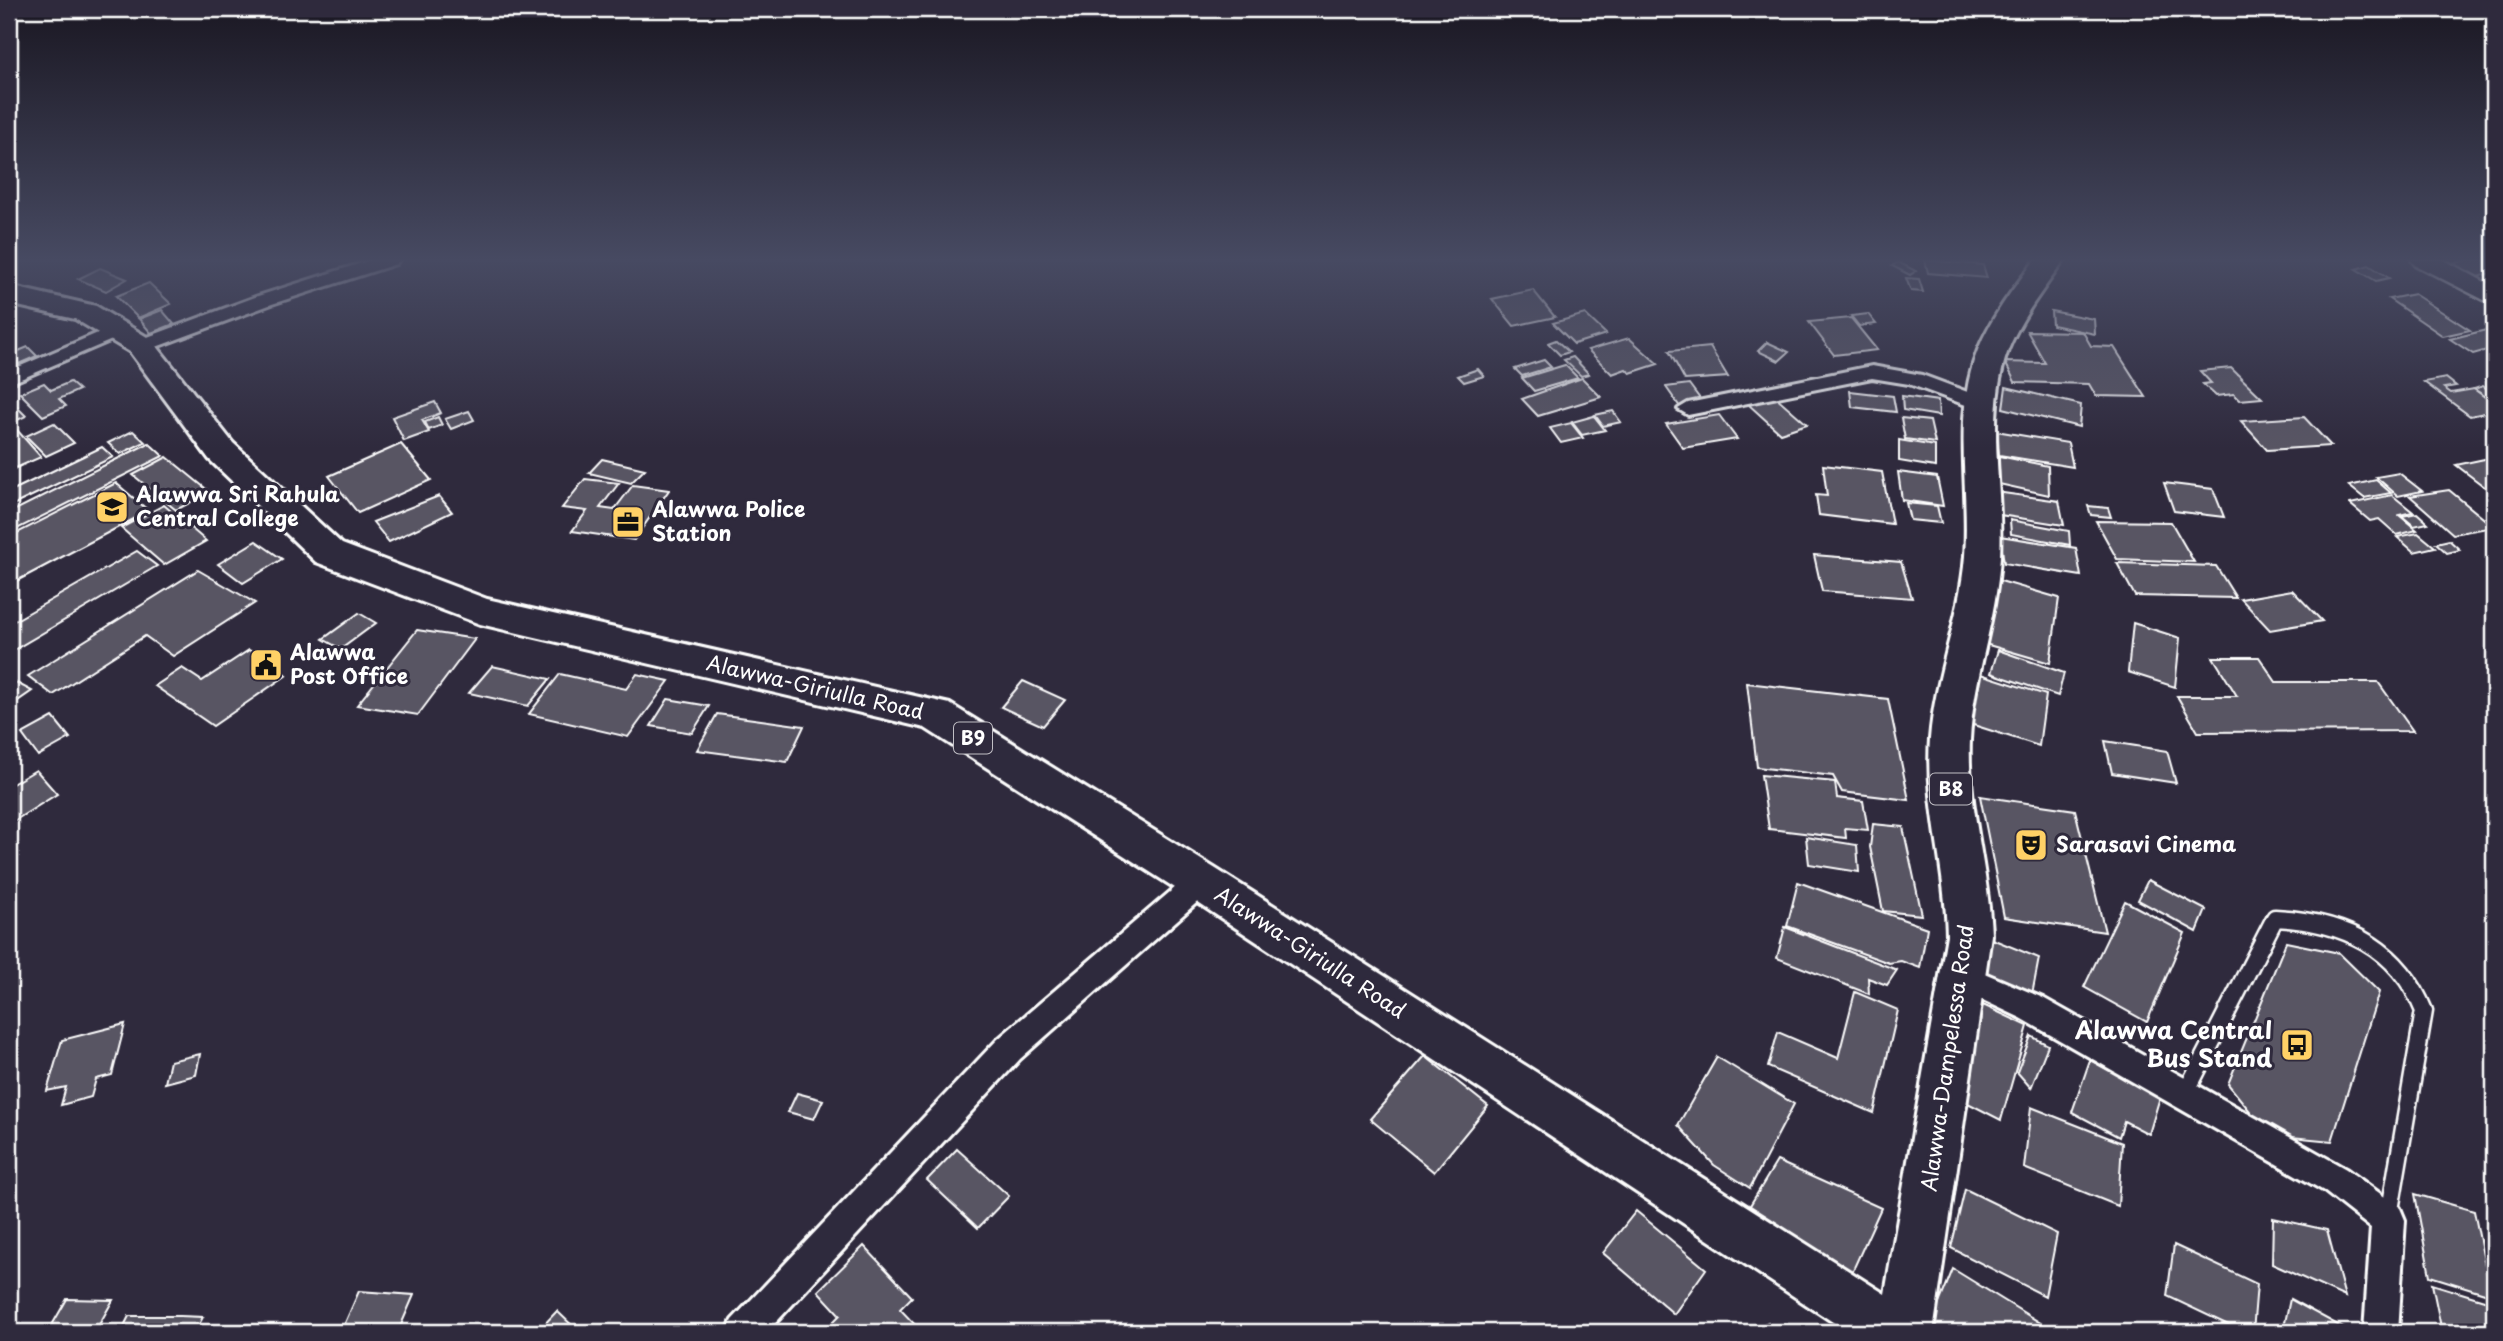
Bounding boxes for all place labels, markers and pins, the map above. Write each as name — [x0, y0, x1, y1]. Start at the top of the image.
place label: Alawwa Sri Rahula Central College — [135, 477, 340, 533]
school or university icon: Alawwa Sri Rahula Central College — [93, 488, 131, 526]
place label: Alawwa Police Station — [651, 492, 805, 548]
office icon: Alawwa Police Station — [609, 503, 647, 541]
place label: Alawwa Post Office — [289, 635, 408, 691]
public building icon: Alawwa Post Office — [247, 646, 285, 684]
theatre icon: Sarasavi Cinema — [2012, 826, 2050, 864]
place label: Sarasavi Cinema — [2056, 827, 2236, 859]
place label: Alawwa Central Bus Stand — [2074, 1011, 2272, 1075]
bus stop icon: Alawwa Central Bus Stand — [2278, 1026, 2316, 1064]

